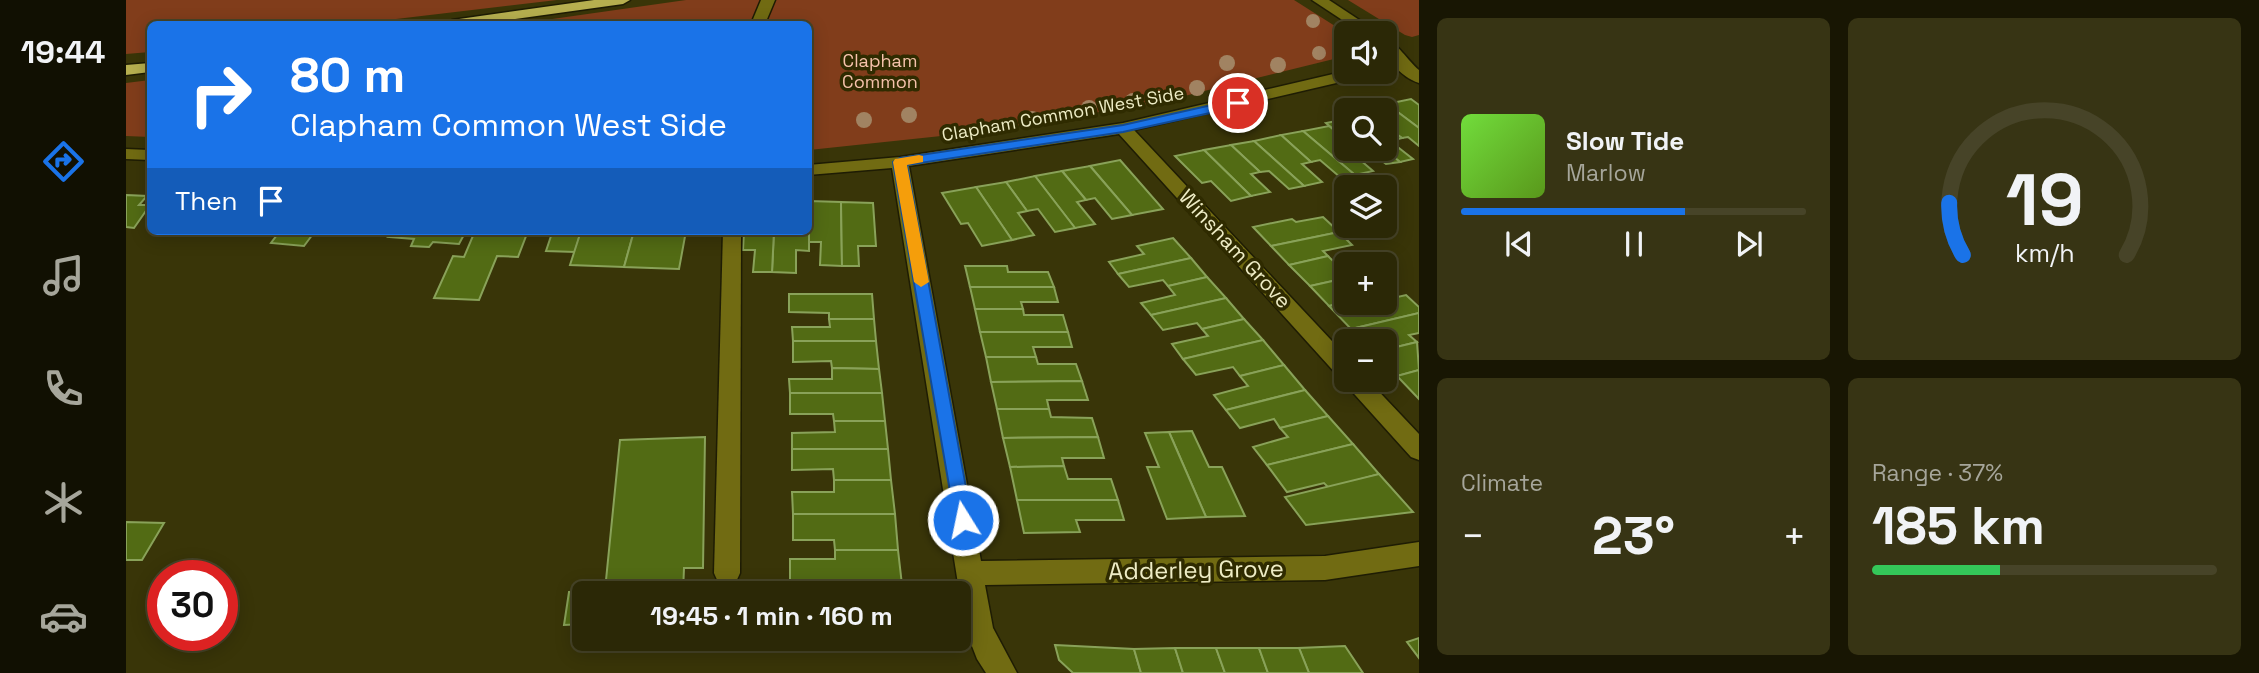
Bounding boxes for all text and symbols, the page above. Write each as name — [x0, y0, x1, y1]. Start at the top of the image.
map controls — [1334, 21, 1397, 392]
button: sound — [1334, 21, 1397, 84]
text: 19:44 — [21, 32, 105, 72]
text: 80 m — [290, 44, 405, 106]
icon: right — [175, 49, 266, 140]
park label: Clapham Common — [842, 49, 918, 93]
pin — [1208, 73, 1268, 133]
street label: Clapham Common West Side — [940, 81, 1186, 146]
icon: arrive — [1219, 84, 1257, 122]
button: search — [1334, 98, 1397, 161]
text: Clapham Common West Side — [290, 105, 727, 145]
text: Slow Tide — [1566, 124, 1684, 158]
icon: directions — [39, 137, 88, 186]
text: 19 — [2006, 153, 2083, 246]
text: Marlow — [1566, 158, 1646, 188]
button: layers — [1334, 175, 1397, 238]
icon: arrive — [252, 182, 290, 220]
street label: Winsham Grove — [1173, 183, 1297, 314]
text: Then — [175, 184, 238, 218]
icon: previous — [1500, 225, 1538, 263]
icon: pause — [1615, 225, 1653, 263]
icon: next — [1730, 225, 1768, 263]
text: km/h — [2015, 237, 2074, 269]
icon: music — [39, 251, 88, 300]
button: + — [1334, 252, 1397, 315]
button: − — [1334, 329, 1397, 392]
icon: phone — [39, 364, 88, 413]
text: Range · 37% — [1872, 458, 2003, 488]
text: Climate — [1461, 468, 1543, 498]
icon: climate — [39, 478, 88, 527]
position arrow — [926, 483, 1000, 557]
text: 185 km — [1872, 493, 2045, 559]
text: 23° — [1592, 503, 1675, 569]
text: − — [1461, 512, 1485, 560]
text: + — [1782, 512, 1806, 560]
street label: Adderley Grove — [1108, 552, 1284, 587]
speed limit sign: 30 — [147, 560, 238, 651]
icon: car — [39, 592, 88, 641]
text: 19:45 · 1 min · 160 m — [650, 599, 893, 633]

